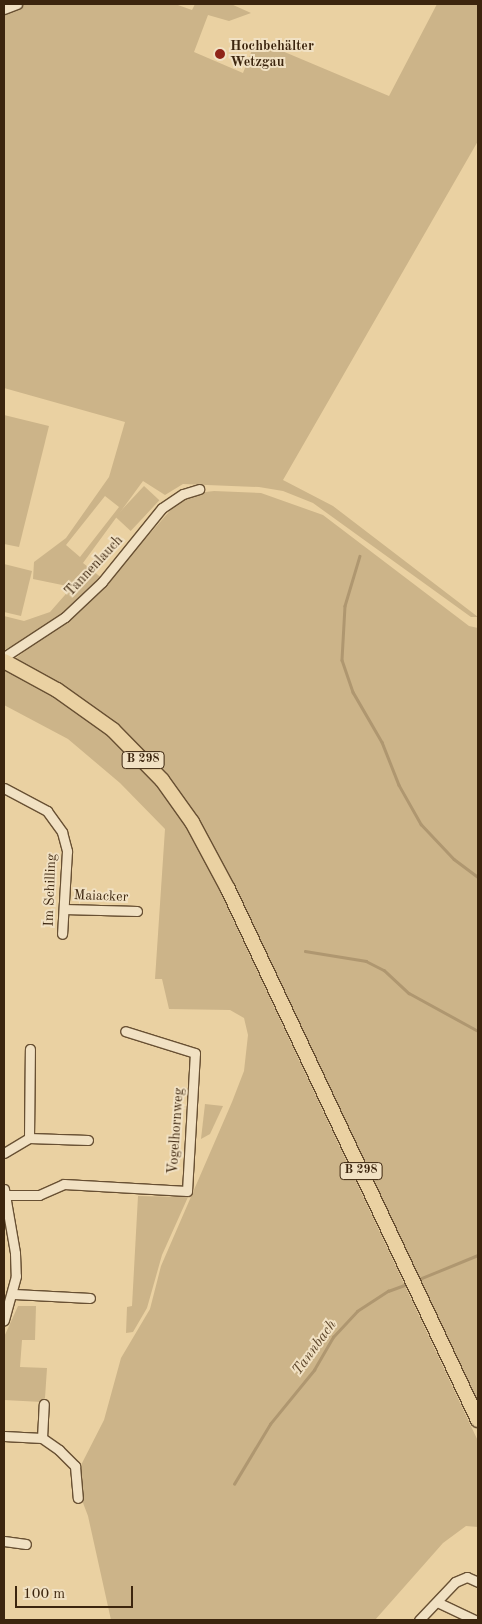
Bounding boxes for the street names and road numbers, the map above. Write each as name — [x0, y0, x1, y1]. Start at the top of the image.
street label: Tannenlauch — [62, 532, 126, 600]
road number: B 298 — [120, 750, 166, 770]
street label: Im Schilling — [40, 853, 60, 927]
street label: Maiacker — [73, 887, 129, 905]
street label: Vogelhornweg — [165, 1087, 187, 1175]
road number: B 298 — [338, 1162, 384, 1180]

